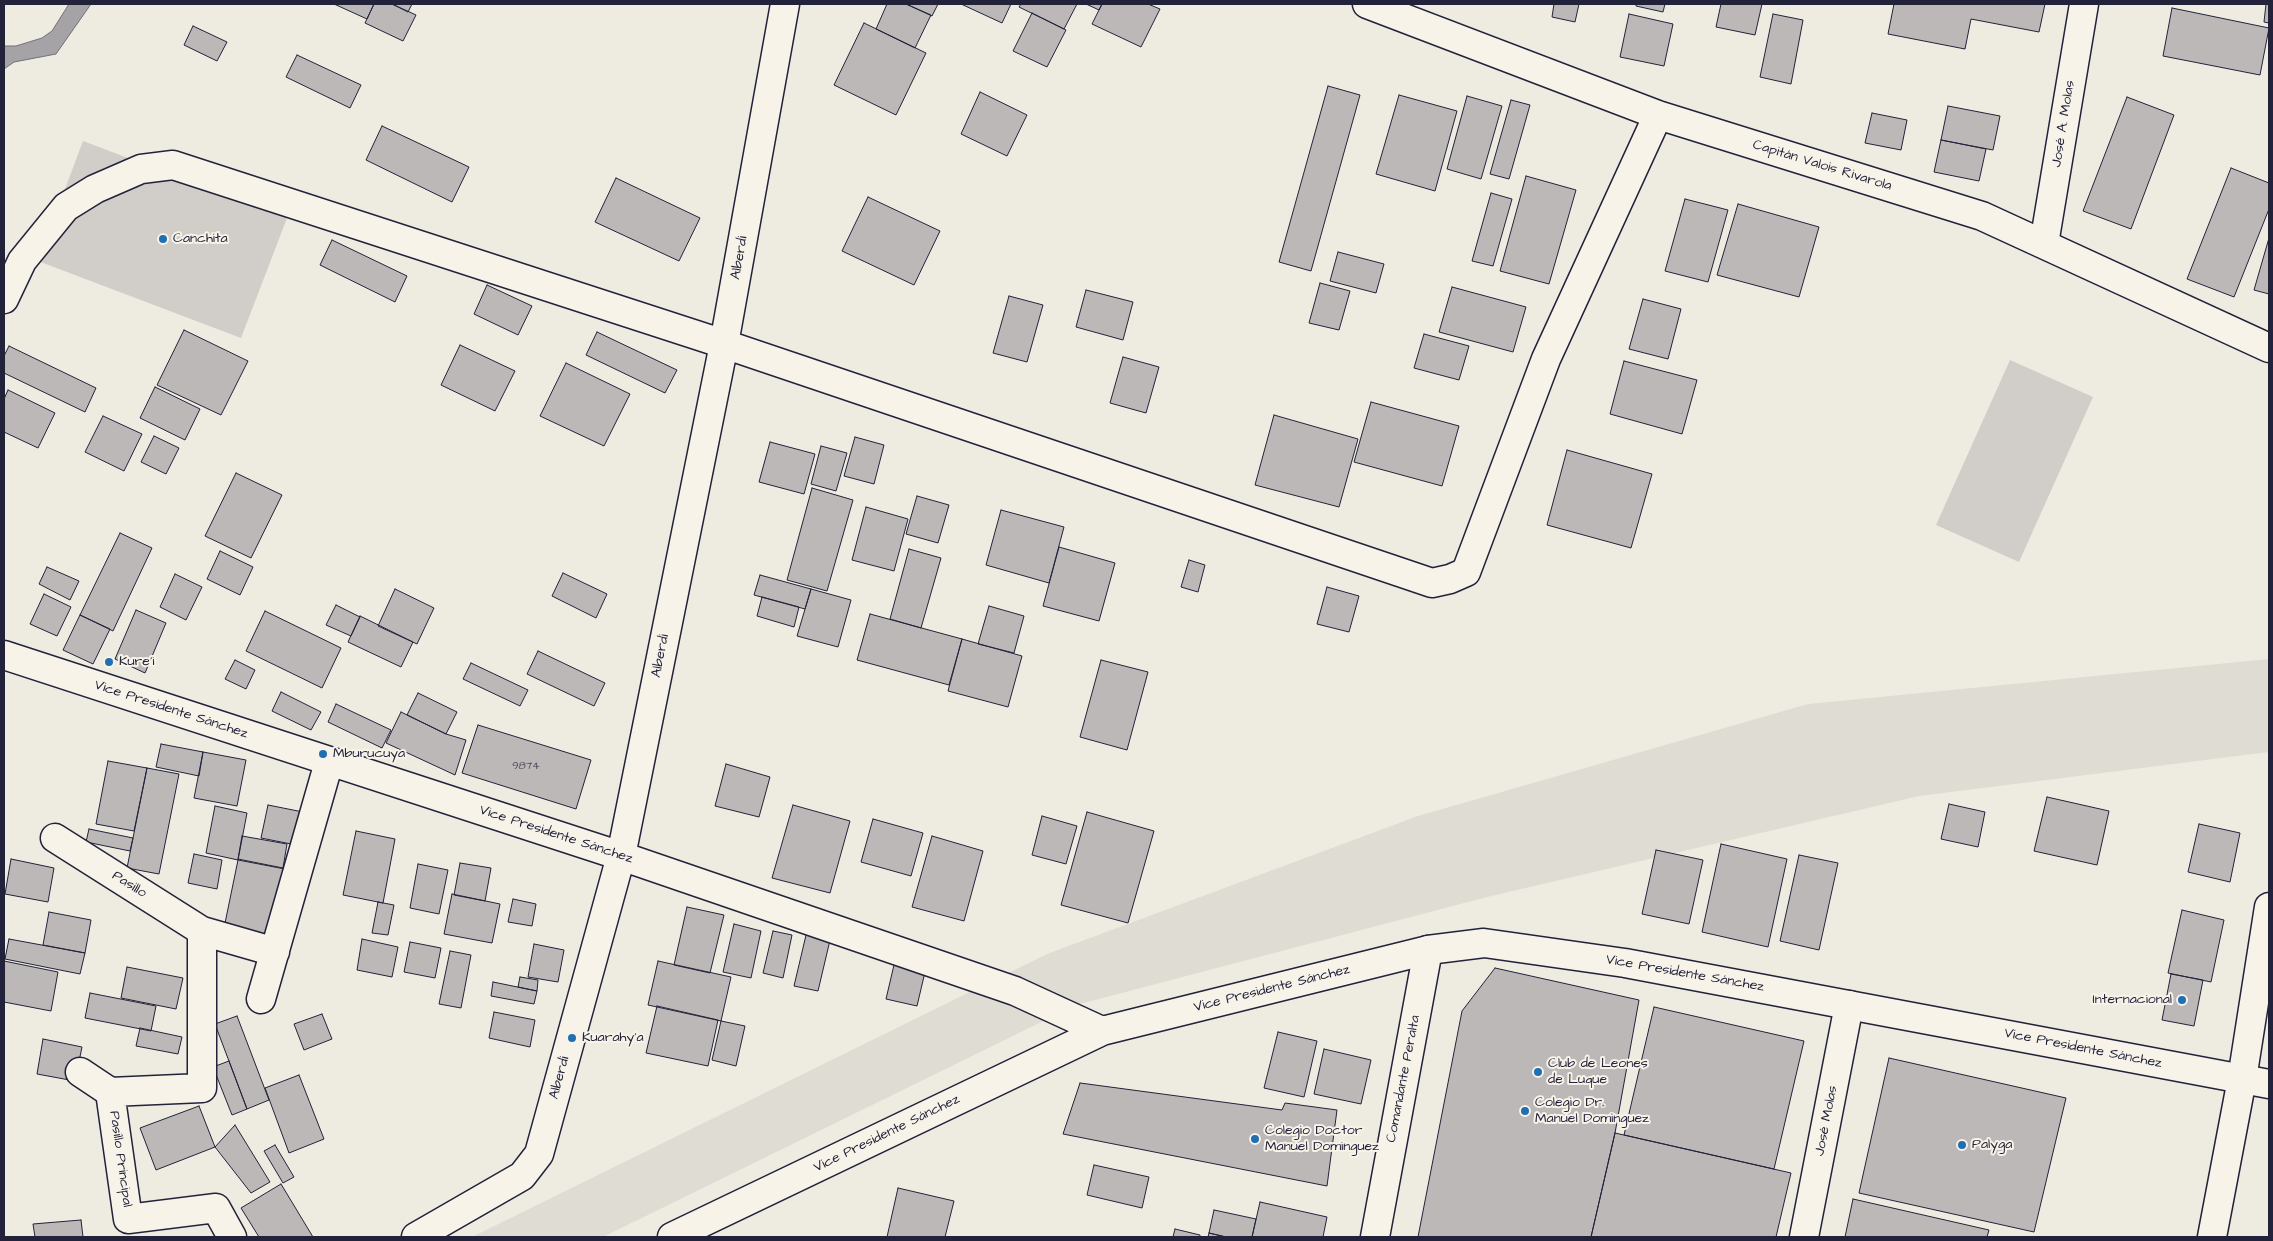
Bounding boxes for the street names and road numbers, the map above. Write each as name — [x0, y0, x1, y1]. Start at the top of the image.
street label: José A. Molas — [2049, 79, 2079, 169]
street label: Capitán Valois Rivarola — [1750, 137, 1894, 195]
street label: Alberdi — [728, 235, 752, 281]
street label: Alberdi — [649, 633, 673, 679]
street label: Vice Presidente Sánchez — [92, 677, 250, 743]
street label: Vice Presidente Sánchez — [477, 802, 635, 868]
street label: Pasillo — [109, 868, 149, 902]
street label: Vice Presidente Sánchez — [1605, 952, 1765, 996]
street label: Vice Presidente Sánchez — [1192, 961, 1352, 1017]
street label: Comandante Peralta — [1383, 1014, 1425, 1144]
street label: Vice Presidente Sánchez — [2003, 1025, 2163, 1073]
street label: Alberdi — [546, 1055, 574, 1101]
street label: José Molas — [1812, 1084, 1842, 1158]
street label: Vice Presidente Sánchez — [811, 1091, 963, 1177]
street label: Pasillo Principal — [105, 1110, 135, 1208]

